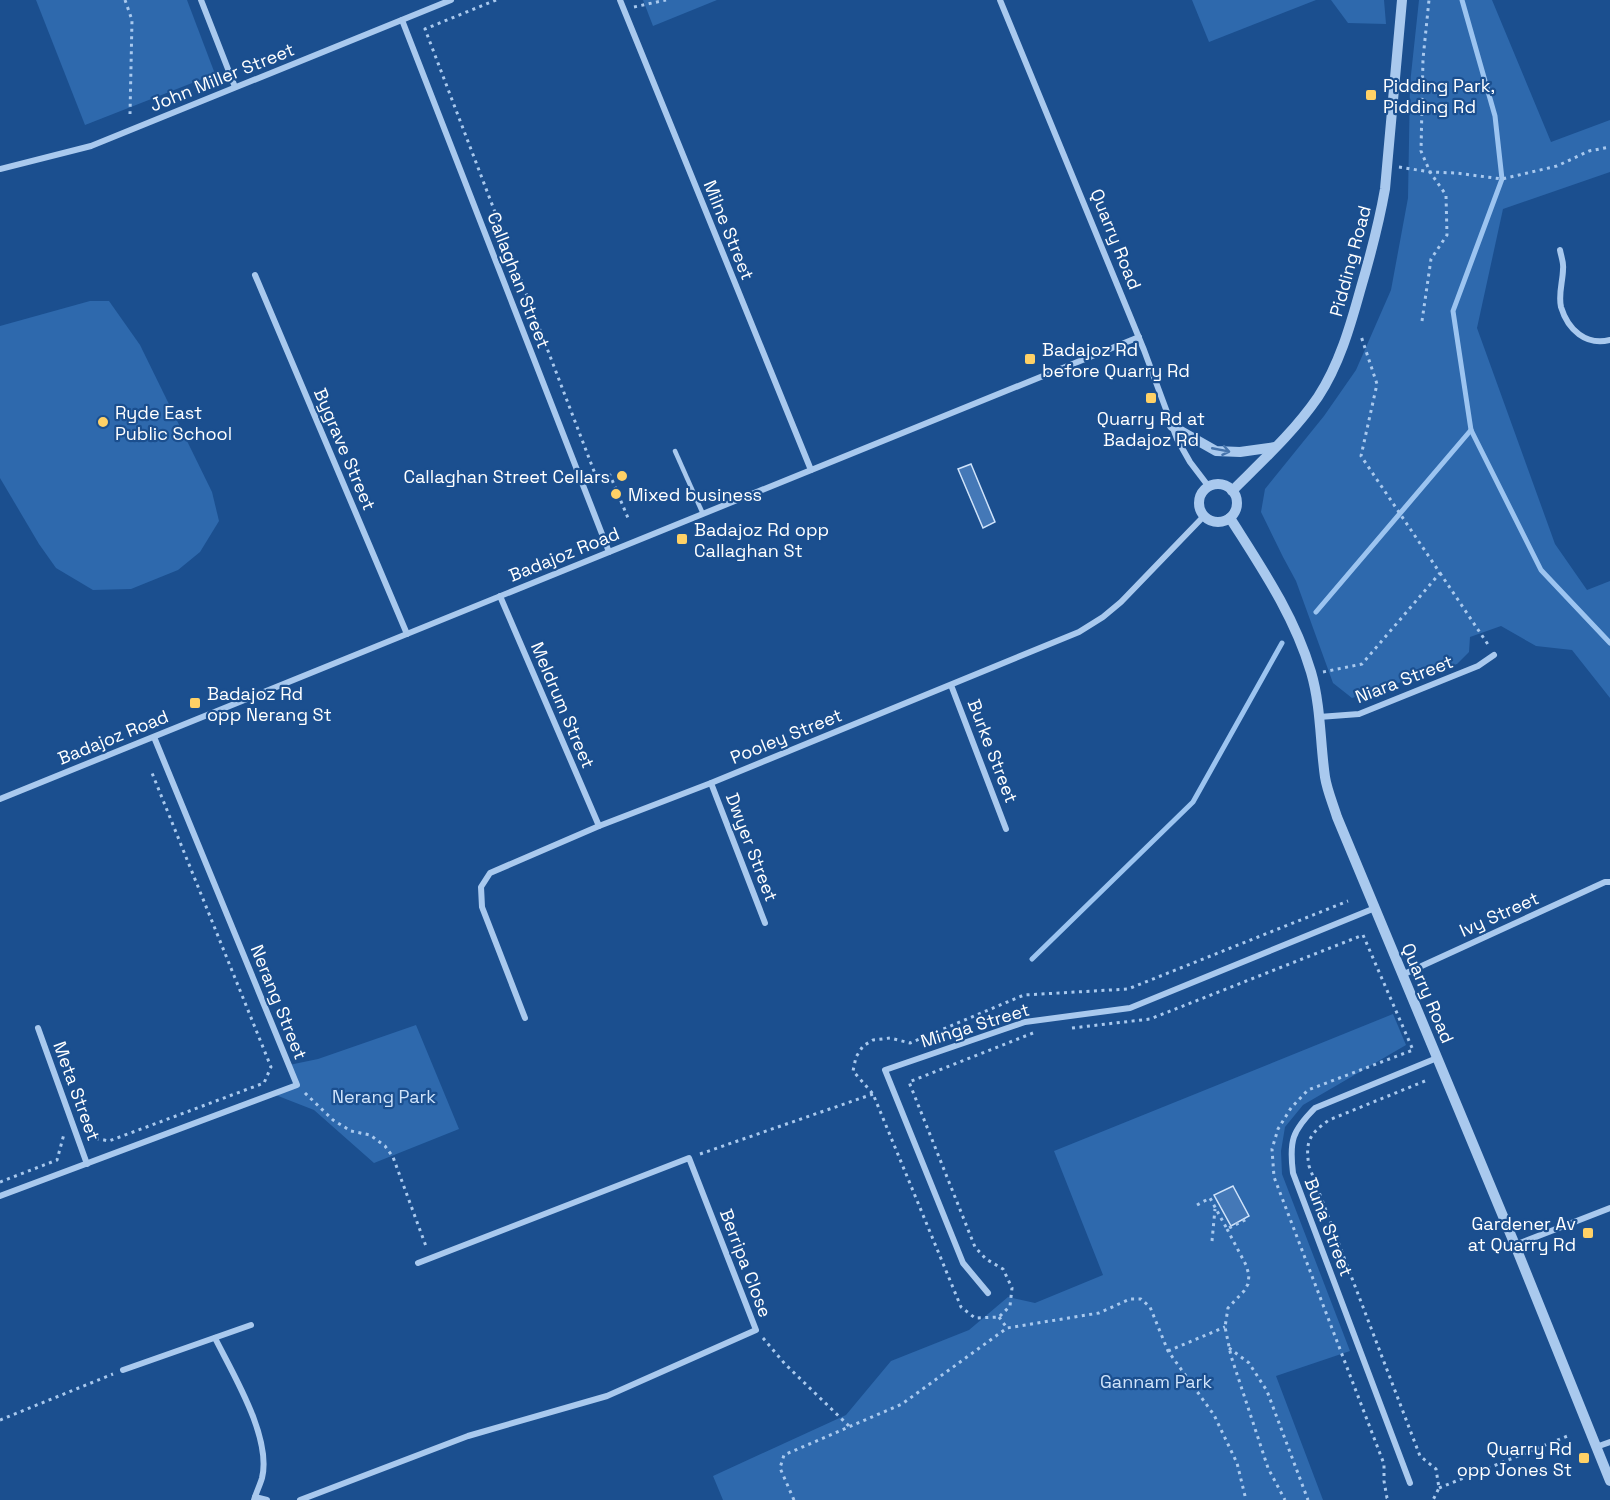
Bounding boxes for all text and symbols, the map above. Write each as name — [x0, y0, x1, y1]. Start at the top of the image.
street label: John Miller Street — [146, 38, 298, 116]
place label: Pidding Park, Pidding Rd — [1383, 74, 1495, 118]
marker: Pidding Park, Pidding Rd — [1364, 88, 1378, 102]
street label: Milne Street — [699, 177, 759, 283]
street label: Quarry Road — [1085, 185, 1147, 293]
street label: Pidding Road — [1324, 203, 1376, 319]
street label: Callaghan Street — [482, 208, 556, 352]
place label: Badajoz Rd before Quarry Rd — [1042, 338, 1190, 382]
marker: Badajoz Rd before Quarry Rd — [1023, 352, 1037, 366]
street label: Bygrave Street — [309, 384, 381, 514]
marker: Quarry Rd at Badajoz Rd — [1144, 391, 1158, 405]
place label: Ryde East Public School — [115, 401, 232, 445]
place label: Quarry Rd at Badajoz Rd — [1097, 407, 1205, 451]
marker: Ryde East Public School — [96, 415, 110, 429]
one-way arrow — [1211, 445, 1230, 456]
place label: Callaghan Street Cellars — [403, 465, 610, 488]
marker: Callaghan Street Cellars — [615, 469, 629, 483]
place label: Mixed business — [628, 483, 762, 506]
marker: Mixed business — [609, 487, 623, 501]
place label: Badajoz Rd opp Callaghan St — [694, 518, 829, 562]
street label: Badajoz Road — [505, 521, 623, 587]
marker: Badajoz Rd opp Callaghan St — [675, 532, 689, 546]
street label: Meldrum Street — [526, 638, 600, 772]
street label: Niara Street — [1352, 650, 1456, 708]
place label: Badajoz Rd opp Nerang St — [207, 682, 332, 726]
marker: Badajoz Rd opp Nerang St — [188, 696, 202, 710]
street label: Burke Street — [963, 696, 1023, 806]
street label: Pooley Street — [727, 703, 845, 769]
street label: Badajoz Road — [54, 704, 172, 770]
street label: Dwyer Street — [721, 789, 783, 905]
street label: Ivy Street — [1456, 886, 1542, 942]
street label: Quarry Road — [1397, 939, 1459, 1047]
street label: Nerang Street — [246, 941, 312, 1063]
street label: Minga Street — [918, 998, 1032, 1052]
street label: Meta Street — [48, 1038, 106, 1144]
park label: Nerang Park — [332, 1085, 436, 1108]
street label: Buna Street — [1300, 1174, 1358, 1280]
street label: Berripa Close — [715, 1206, 777, 1320]
place label: Gardener Av at Quarry Rd — [1468, 1212, 1576, 1256]
marker: Gardener Av at Quarry Rd — [1581, 1226, 1595, 1240]
park label: Gannam Park — [1100, 1370, 1212, 1393]
place label: Quarry Rd opp Jones St — [1457, 1437, 1572, 1481]
marker: Quarry Rd opp Jones St — [1577, 1451, 1591, 1465]

